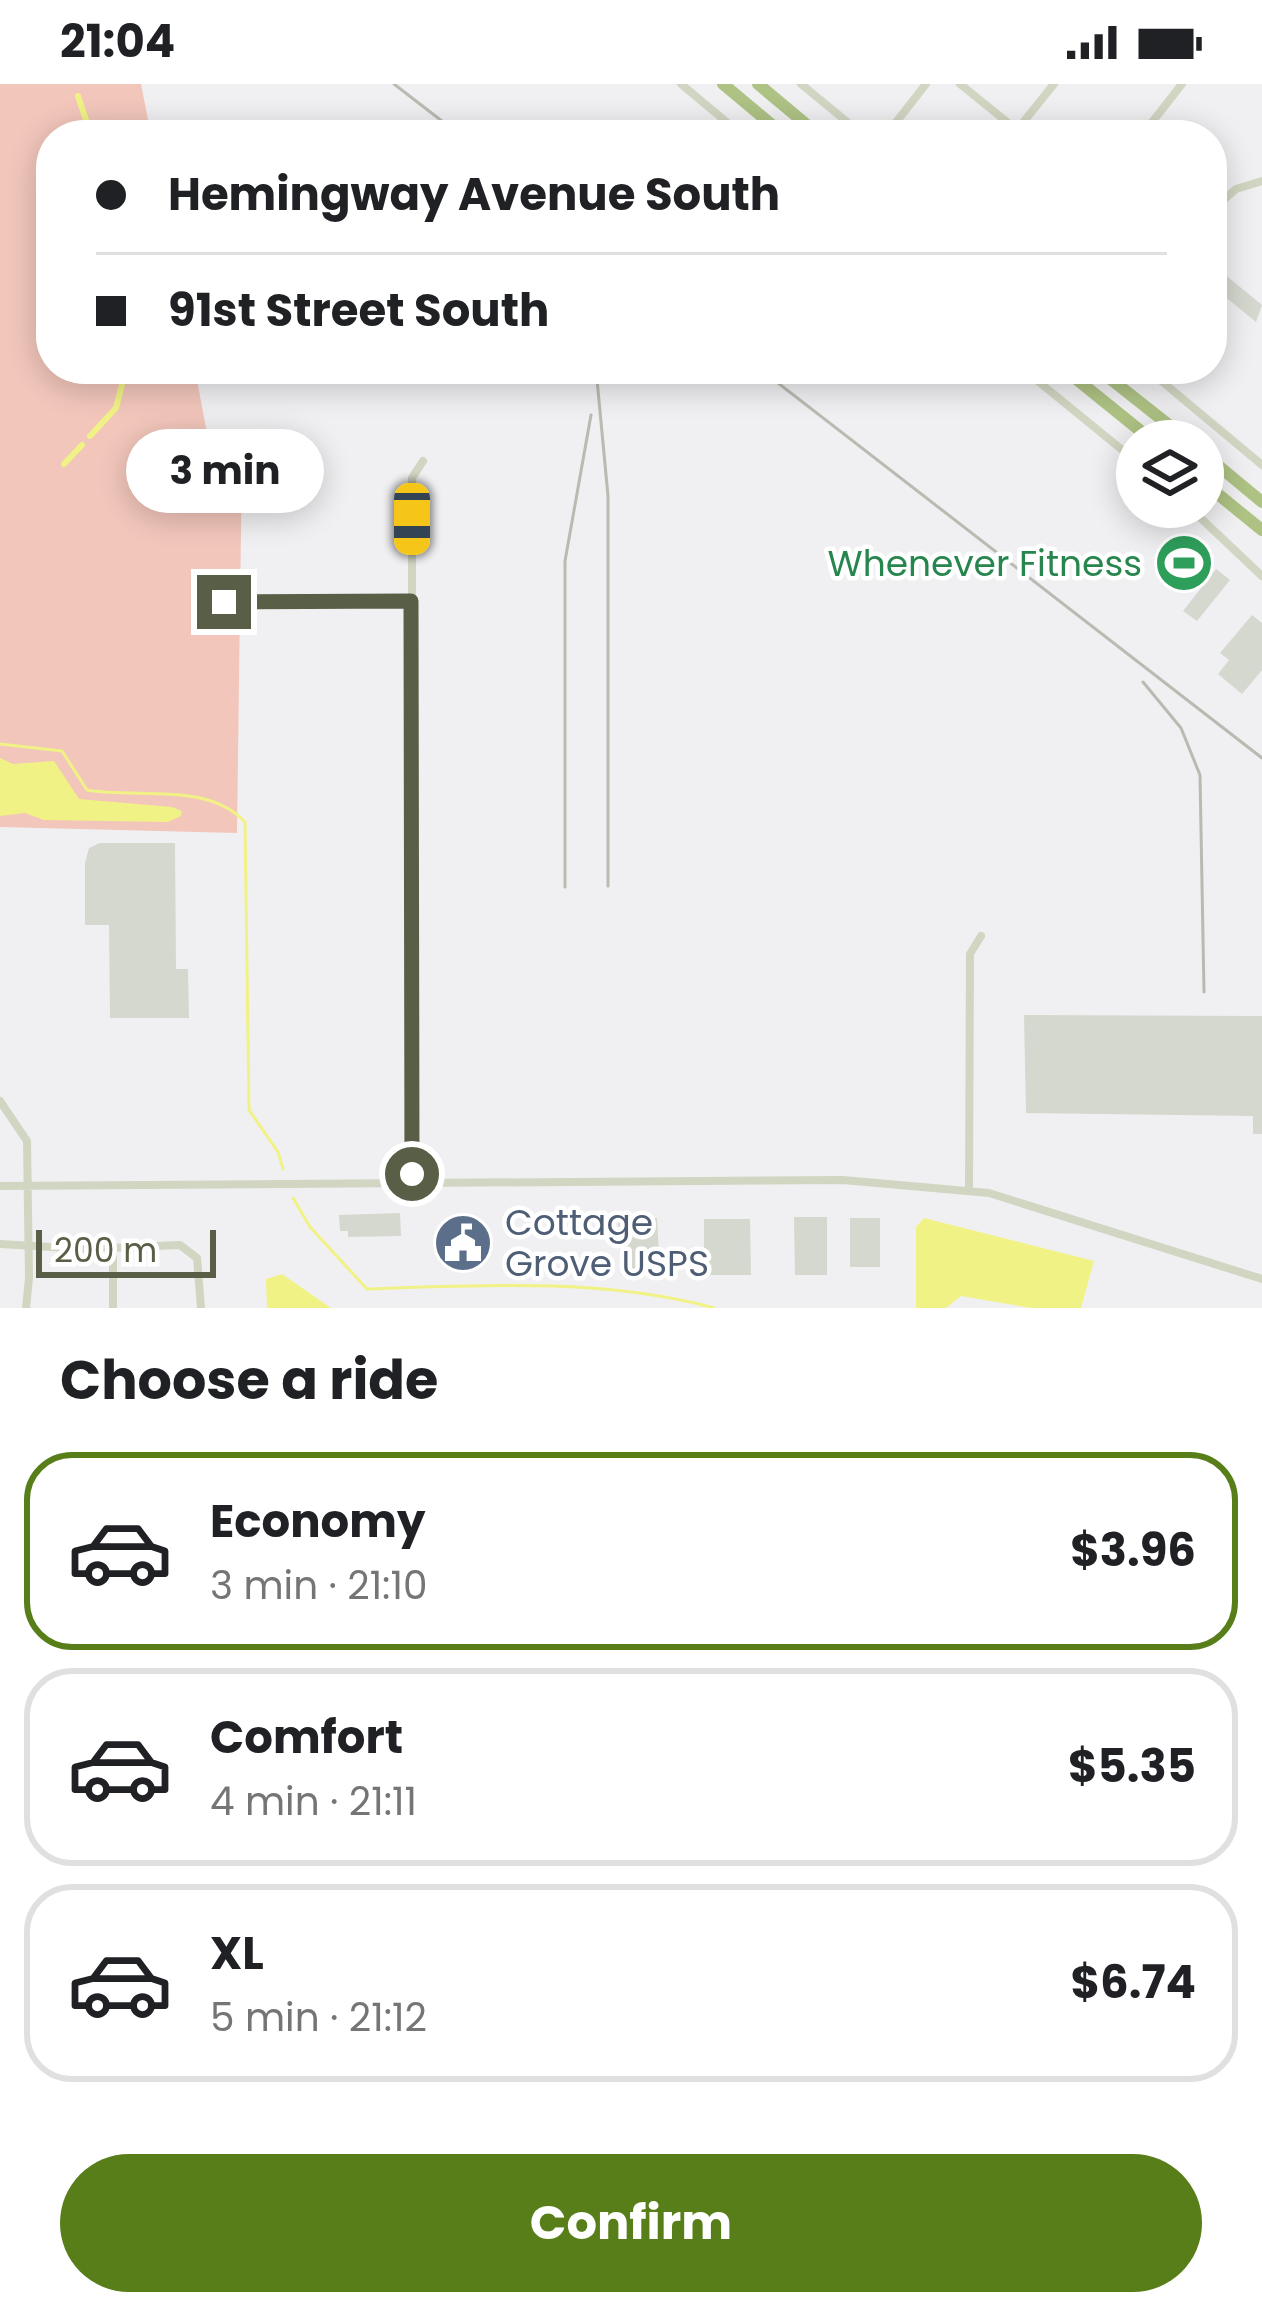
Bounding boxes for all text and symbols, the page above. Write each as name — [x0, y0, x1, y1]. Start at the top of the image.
text: 21:04 — [60, 10, 175, 73]
text: Hemingway Avenue South — [168, 163, 780, 226]
text: 91st Street South — [168, 279, 549, 342]
map controls — [1116, 420, 1224, 528]
button: layers — [1116, 420, 1224, 528]
callout: 3 min — [125, 428, 323, 512]
text: 3 min — [170, 443, 280, 498]
car — [394, 483, 430, 555]
sports icon: Whenever Fitness — [1153, 532, 1215, 594]
place label: Whenever Fitness — [828, 538, 1142, 589]
route end — [197, 575, 251, 629]
route start — [385, 1147, 439, 1201]
place label: Cottage Grove USPS — [505, 1197, 709, 1289]
public building icon: Cottage Grove USPS — [432, 1212, 494, 1274]
scale bar — [36, 1224, 216, 1277]
text: 200 m — [54, 1227, 157, 1274]
text: Choose a ride — [60, 1342, 438, 1418]
text: Economy — [210, 1490, 425, 1553]
icon: car — [66, 1497, 174, 1605]
text: $3.96 — [1070, 1519, 1196, 1582]
text: 3 min · 21:10 — [210, 1558, 427, 1613]
text: Comfort — [210, 1706, 403, 1769]
icon: car — [66, 1713, 174, 1821]
text: $5.35 — [1068, 1735, 1196, 1798]
text: 4 min · 21:11 — [210, 1774, 417, 1829]
text: XL — [210, 1922, 264, 1985]
icon: car — [66, 1929, 174, 2037]
text: $6.74 — [1070, 1951, 1196, 2014]
text: 5 min · 21:12 — [210, 1990, 427, 2045]
button: Confirm — [60, 2154, 1202, 2292]

